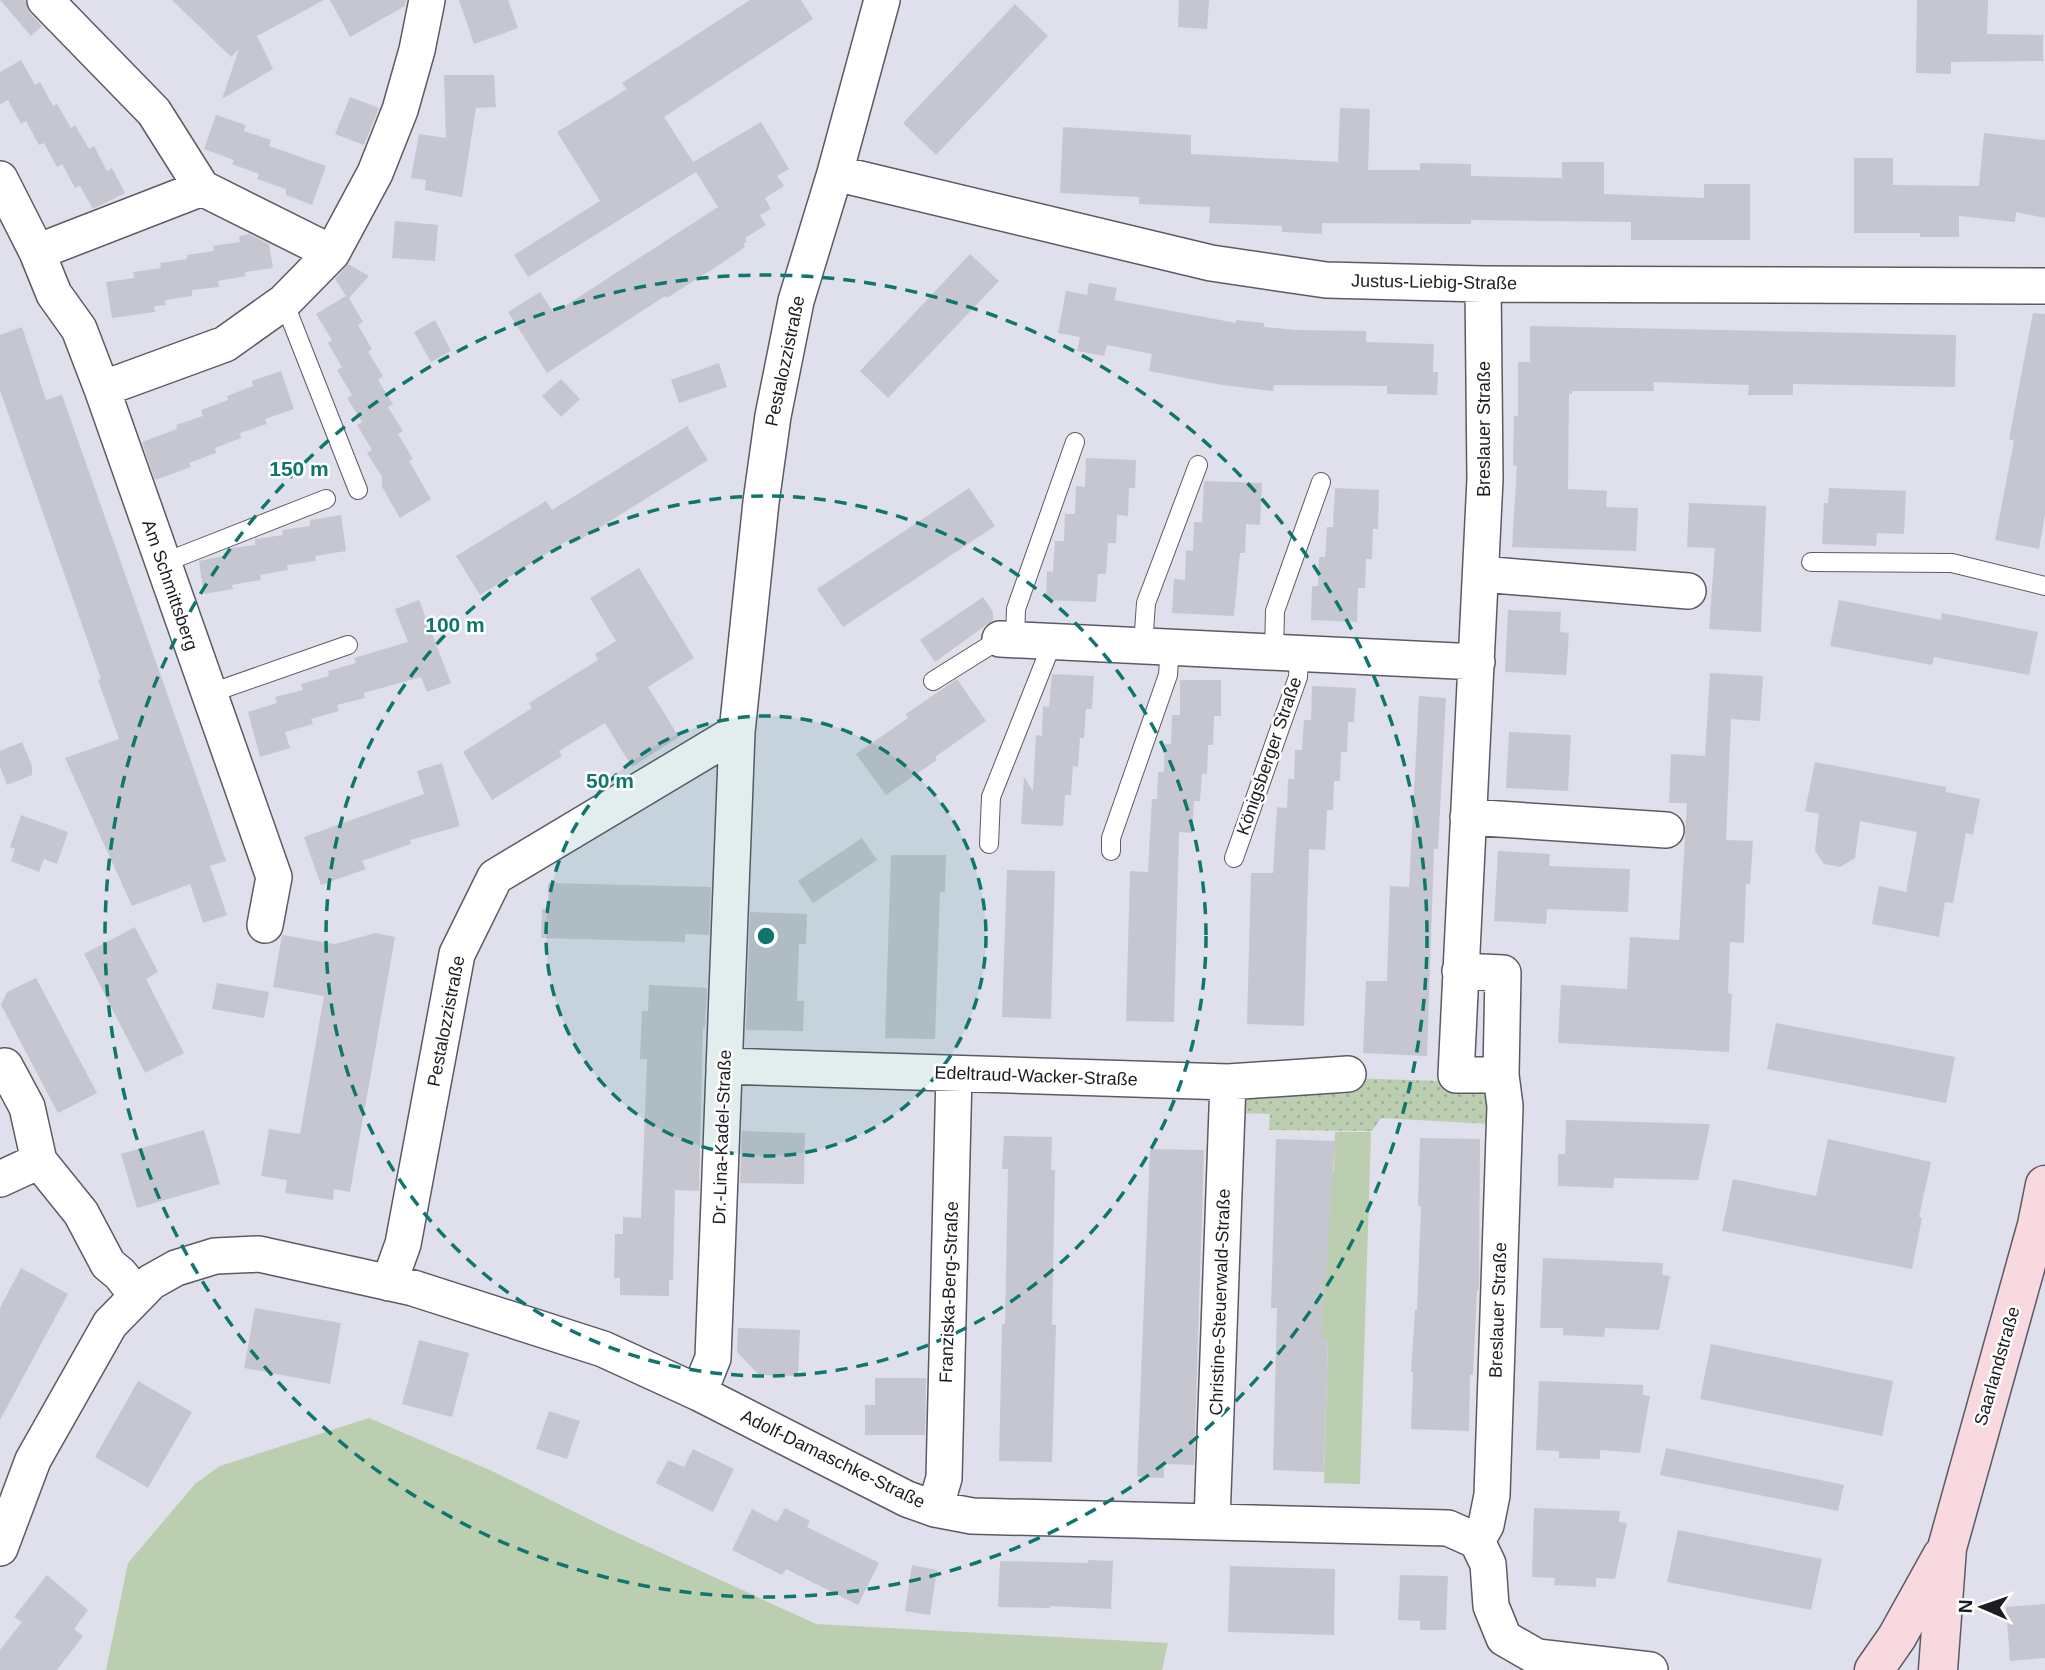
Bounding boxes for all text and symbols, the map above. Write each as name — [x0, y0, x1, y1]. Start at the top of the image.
street label: Justus-Liebig-Straße — [1351, 271, 1517, 293]
street label: Pestalozzistraße — [761, 294, 809, 428]
street label: Breslauer Straße — [1474, 361, 1494, 497]
text: 150 m — [269, 457, 329, 480]
street label: Am Schmittsberg — [138, 517, 202, 653]
text: 100 m — [425, 613, 485, 636]
street label: Königsberger Straße — [1233, 674, 1305, 838]
text: 50 m — [586, 769, 634, 792]
centre of rings — [754, 924, 778, 948]
street label: Pestalozzistraße — [423, 954, 469, 1088]
street label: Dr.-Lina-Kadel-Straße — [709, 1049, 735, 1225]
street label: Edeltraud-Wacker-Straße — [934, 1062, 1138, 1090]
street label: Christine-Steuerwald-Straße — [1206, 1188, 1234, 1416]
street label: Franziska-Berg-Straße — [936, 1201, 962, 1383]
street label: Breslauer Straße — [1486, 1242, 1510, 1378]
street label: Saarlandstraße — [1970, 1304, 2024, 1428]
street label: Adolf-Damaschke-Straße — [738, 1406, 928, 1512]
north arrow — [1947, 1572, 2017, 1642]
text: N — [1955, 1599, 1976, 1614]

